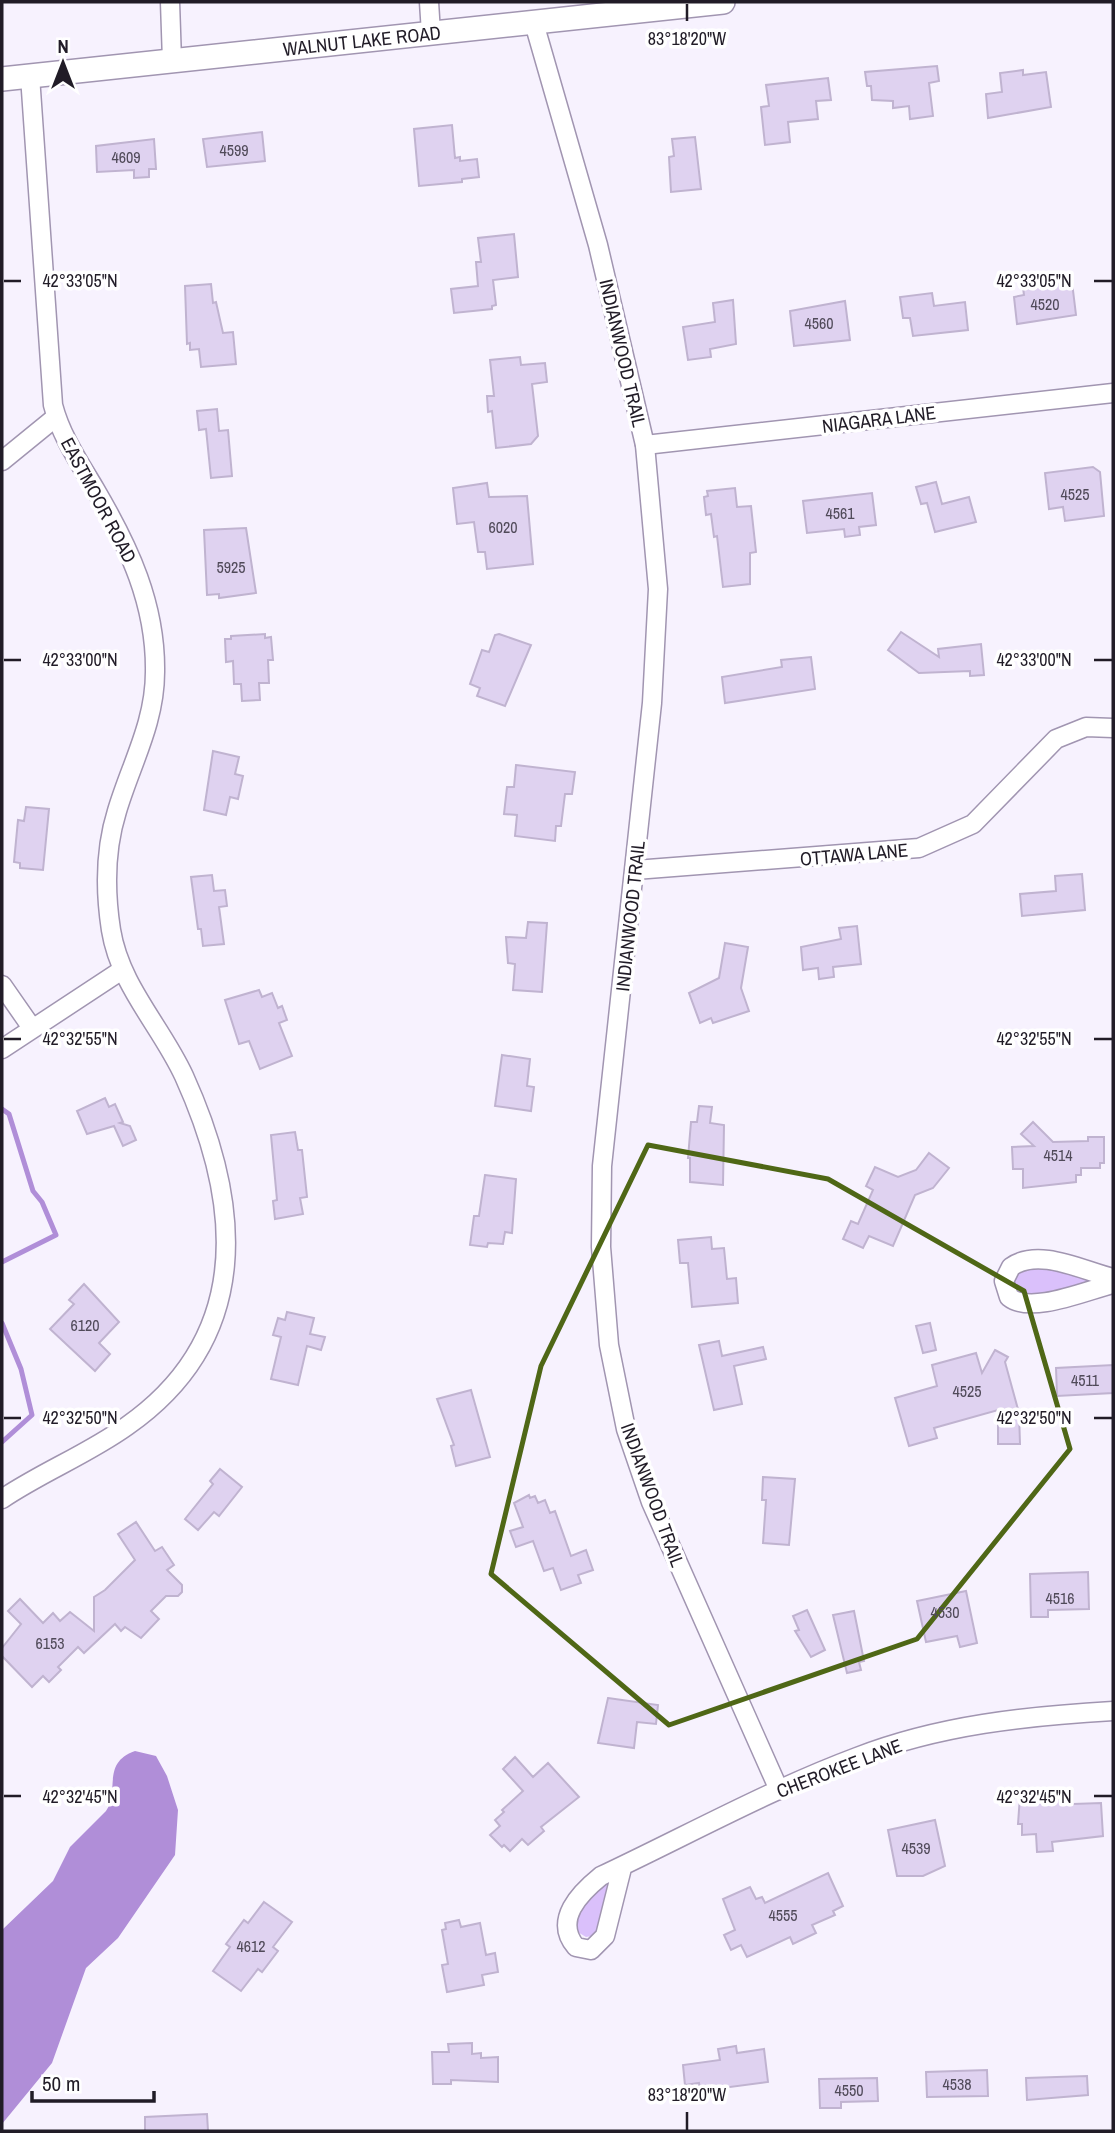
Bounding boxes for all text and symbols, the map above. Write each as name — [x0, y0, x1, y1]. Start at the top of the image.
street label: WALNUT LAKE ROAD — [282, 19, 442, 62]
text: 83°18'20"W — [648, 26, 726, 51]
north arrow — [28, 28, 98, 98]
text: N — [57, 33, 69, 59]
house number: 4599 — [219, 139, 249, 161]
house number: 4609 — [111, 146, 141, 168]
text: 42°33'05"N — [42, 268, 118, 293]
text: 42°33'05"N — [996, 268, 1072, 293]
street label: INDIANWOOD TRAIL — [593, 276, 653, 430]
house number: 4520 — [1030, 293, 1060, 315]
house number: 4560 — [804, 312, 834, 334]
street label: NIAGARA LANE — [821, 399, 937, 439]
street label: EASTMOOR ROAD — [55, 433, 143, 567]
house number: 4525 — [1060, 483, 1090, 505]
house number: 4561 — [825, 502, 855, 524]
house number: 6020 — [488, 516, 518, 538]
house number: 5925 — [216, 556, 246, 578]
text: 42°33'00"N — [42, 647, 118, 672]
text: 42°33'00"N — [996, 647, 1072, 672]
street label: OTTAWA LANE — [799, 836, 909, 872]
street label: INDIANWOOD TRAIL — [609, 839, 651, 993]
text: 42°32'55"N — [42, 1026, 118, 1051]
text: 42°32'55"N — [996, 1026, 1072, 1051]
house number: 4514 — [1043, 1144, 1073, 1166]
house number: 6120 — [70, 1314, 100, 1336]
house number: 4511 — [1071, 1369, 1100, 1391]
house number: 4525 — [952, 1380, 982, 1402]
text: 42°32'50"N — [42, 1405, 118, 1430]
text: 42°32'50"N — [996, 1405, 1072, 1430]
street label: INDIANWOOD TRAIL — [615, 1419, 691, 1571]
house number: 4516 — [1045, 1587, 1075, 1609]
house number: 4530 — [930, 1601, 960, 1623]
house number: 6153 — [35, 1632, 65, 1654]
street label: CHEROKEE LANE — [773, 1732, 905, 1804]
text: 42°32'45"N — [42, 1784, 118, 1809]
text: 42°32'45"N — [996, 1784, 1072, 1809]
house number: 4539 — [901, 1837, 931, 1859]
house number: 4555 — [768, 1904, 798, 1926]
house number: 4612 — [236, 1935, 266, 1957]
scale bar — [32, 2060, 154, 2104]
text: 50 m — [42, 2069, 80, 2098]
house number: 4538 — [942, 2073, 972, 2095]
house number: 4550 — [834, 2079, 864, 2101]
text: 83°18'20"W — [648, 2082, 726, 2107]

